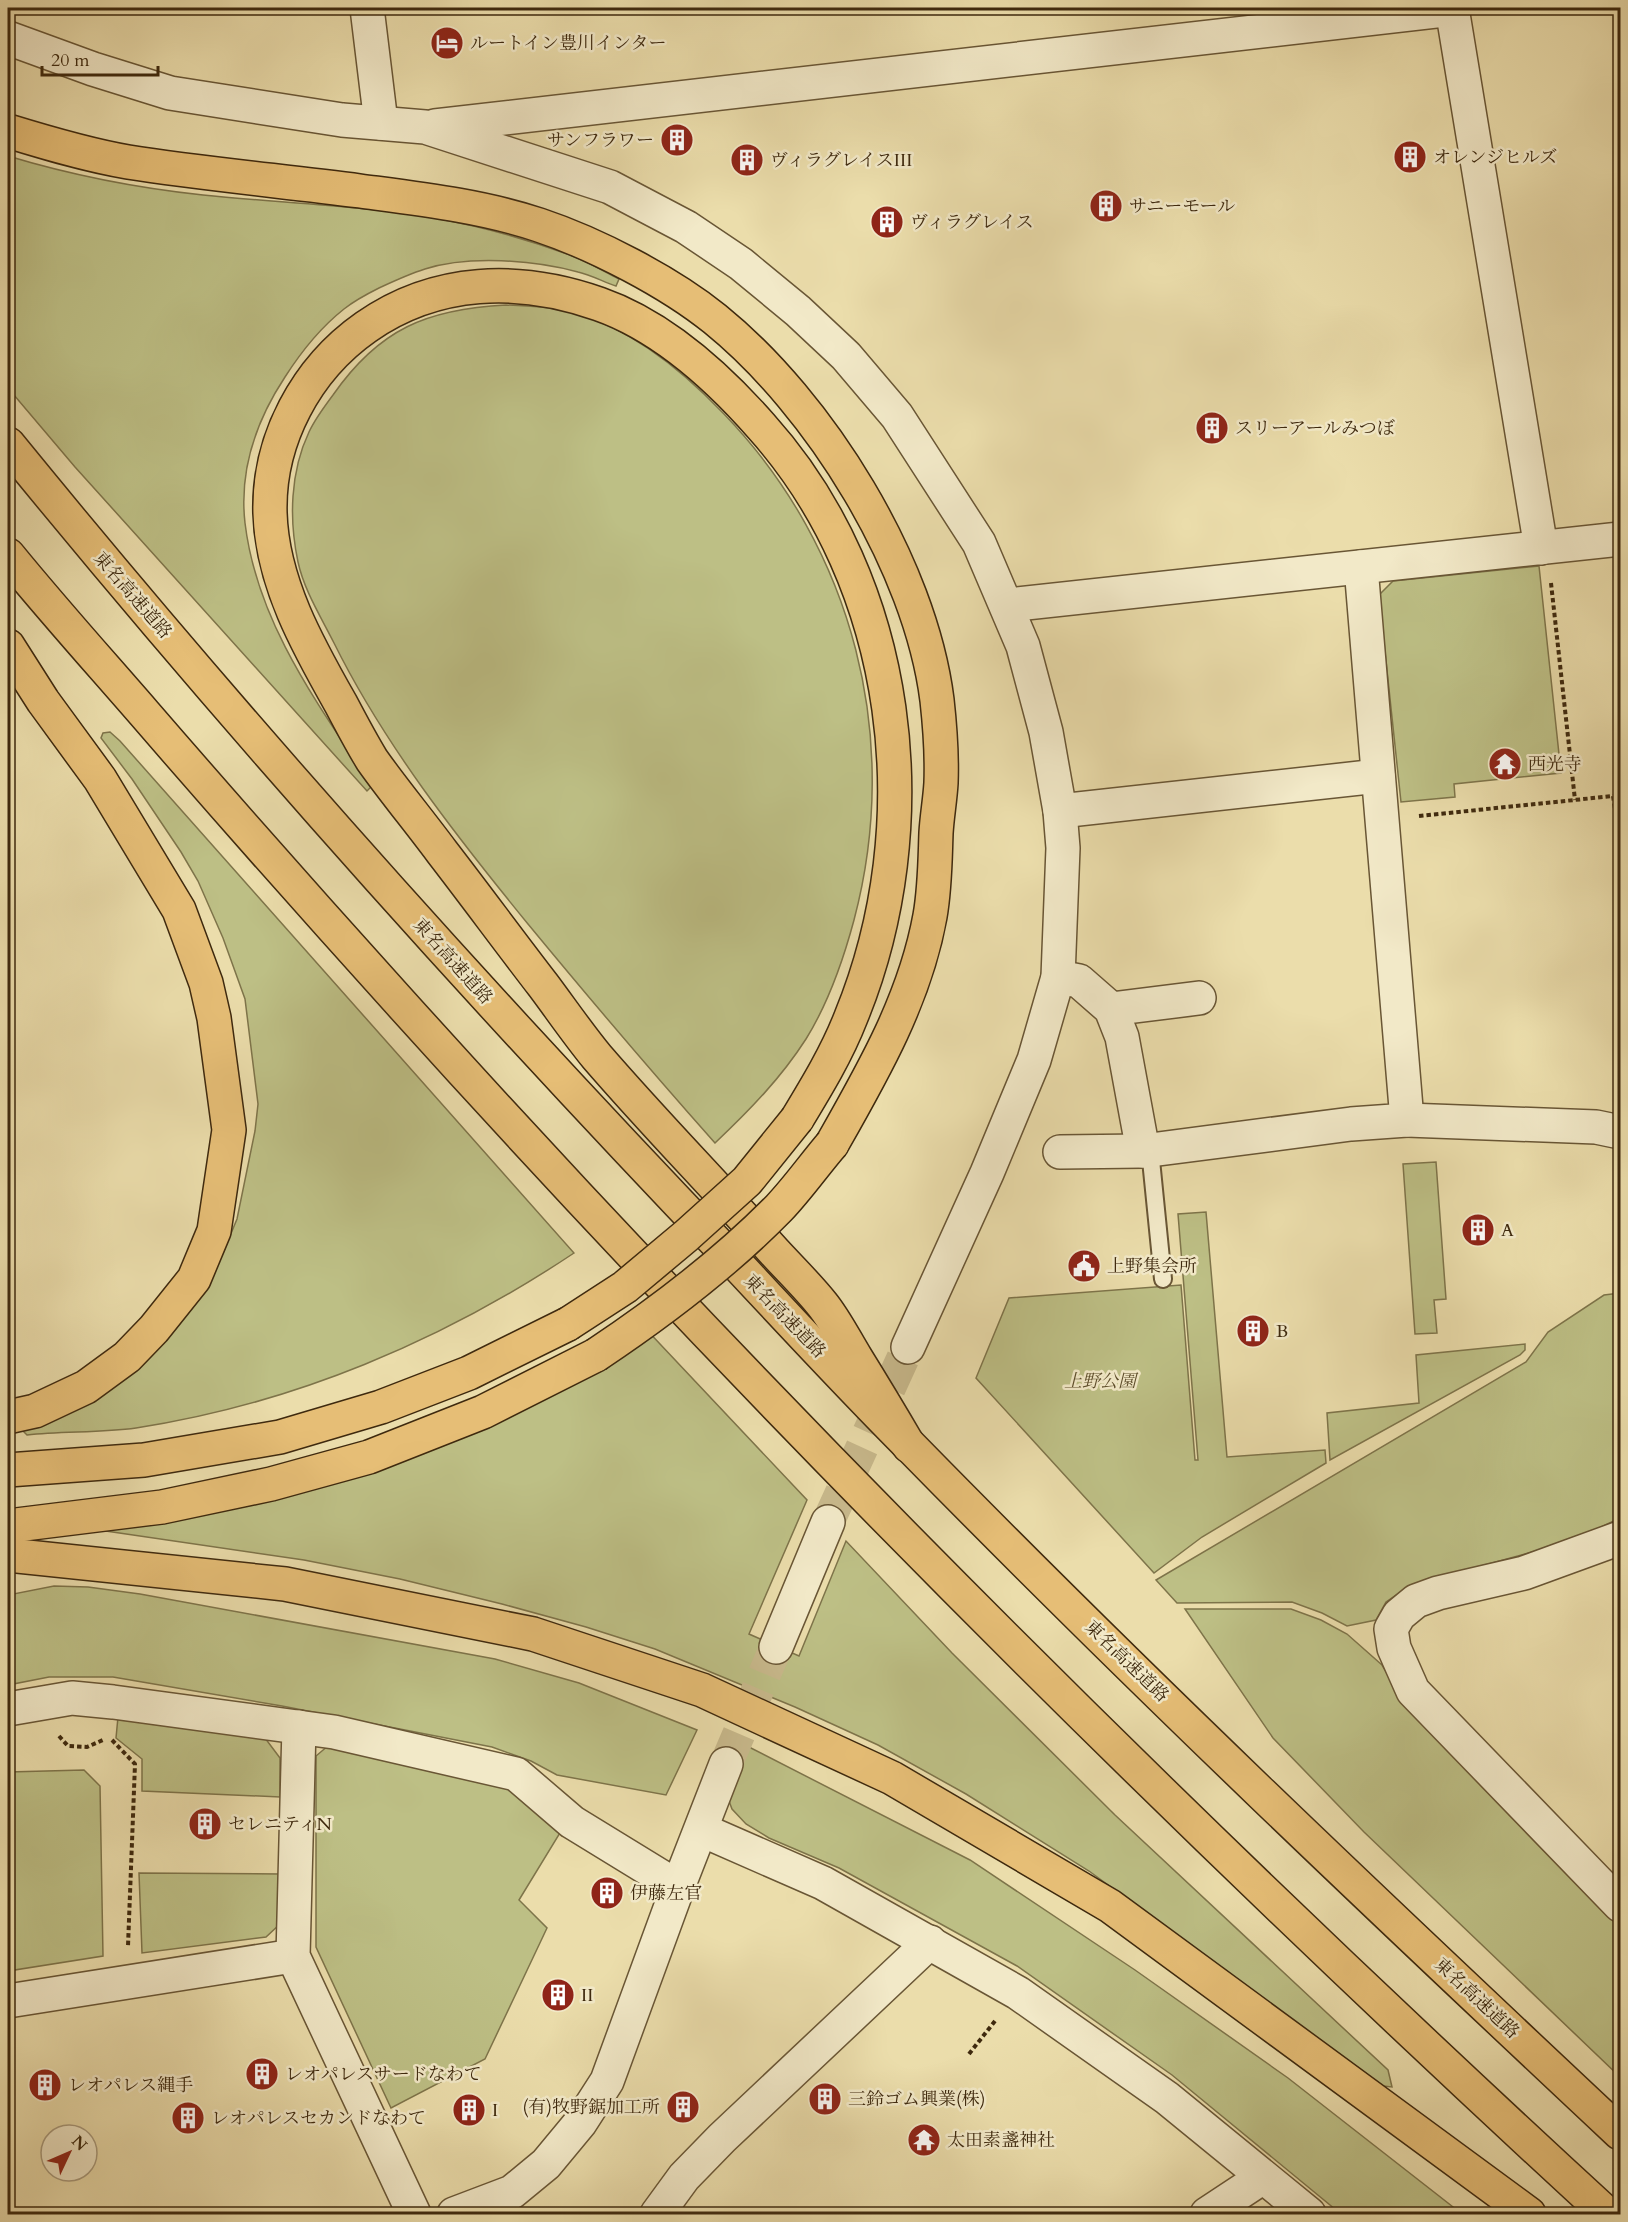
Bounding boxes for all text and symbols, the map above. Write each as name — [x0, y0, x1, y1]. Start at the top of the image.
hotel icon: ルートイン豊川インター — [429, 25, 465, 61]
place label: ルートイン豊川インター — [470, 31, 666, 56]
scale bar — [42, 39, 158, 77]
text: 20 m — [51, 48, 90, 73]
building icon: サンフラワー — [659, 122, 695, 158]
place label: サンフラワー — [547, 128, 654, 153]
building icon: オレンジヒルズ — [1392, 139, 1428, 175]
building icon: ヴィラグレイスIII — [729, 142, 765, 178]
place label: オレンジヒルズ — [1433, 145, 1558, 170]
place label: ヴィラグレイスIII — [770, 148, 912, 173]
building icon: サニーモール — [1088, 188, 1124, 224]
place label: サニーモール — [1129, 194, 1235, 219]
building icon: ヴィラグレイス — [869, 204, 905, 240]
place label: ヴィラグレイス — [910, 210, 1034, 235]
building icon: スリーアールみつぼ — [1194, 410, 1230, 446]
place label: スリーアールみつぼ — [1235, 416, 1395, 441]
street label: 東名高速道路 — [88, 546, 177, 644]
temple icon: 西光寺 — [1487, 746, 1523, 782]
place label: 西光寺 — [1528, 752, 1582, 777]
street label: 東名高速道路 — [407, 913, 498, 1010]
building icon: A — [1460, 1212, 1496, 1248]
place label: A — [1501, 1218, 1514, 1243]
public building icon: 上野集会所 — [1066, 1248, 1102, 1284]
place label: 上野集会所 — [1107, 1254, 1197, 1279]
street label: 東名高速道路 — [738, 1269, 831, 1364]
building icon: B — [1235, 1313, 1271, 1349]
place label: B — [1276, 1319, 1288, 1344]
park label: 上野公園 — [1064, 1369, 1139, 1394]
street label: 東名高速道路 — [1079, 1615, 1174, 1708]
building icon: セレニティN — [187, 1806, 223, 1842]
place label: セレニティN — [228, 1812, 333, 1837]
building icon: 伊藤左官 — [589, 1875, 625, 1911]
place label: 伊藤左官 — [630, 1881, 702, 1906]
street label: 東名高速道路 — [1429, 1952, 1525, 2044]
building icon: II — [540, 1977, 576, 2013]
place label: II — [581, 1983, 593, 2008]
building icon: レオパレスサードなわて — [244, 2056, 280, 2092]
place label: レオパレスサードなわて — [285, 2062, 482, 2087]
building icon: レオパレス縄手 — [27, 2067, 63, 2103]
place label: レオパレス縄手 — [68, 2073, 193, 2098]
building icon: 三鈴ゴム興業(株) — [807, 2081, 843, 2117]
place label: 三鈴ゴム興業(株) — [848, 2087, 985, 2112]
building icon: (有)牧野鋸加工所 — [665, 2089, 701, 2125]
building icon: I — [451, 2092, 487, 2128]
place label: (有)牧野鋸加工所 — [523, 2095, 660, 2120]
place label: I — [492, 2098, 498, 2123]
building icon: レオパレスセカンドなわて — [170, 2100, 206, 2136]
place label: レオパレスセカンドなわて — [211, 2106, 426, 2131]
temple icon: 太田素盞神社 — [906, 2122, 942, 2158]
north arrow — [39, 2123, 99, 2183]
place label: 太田素盞神社 — [947, 2128, 1055, 2153]
text: N — [66, 2131, 92, 2156]

